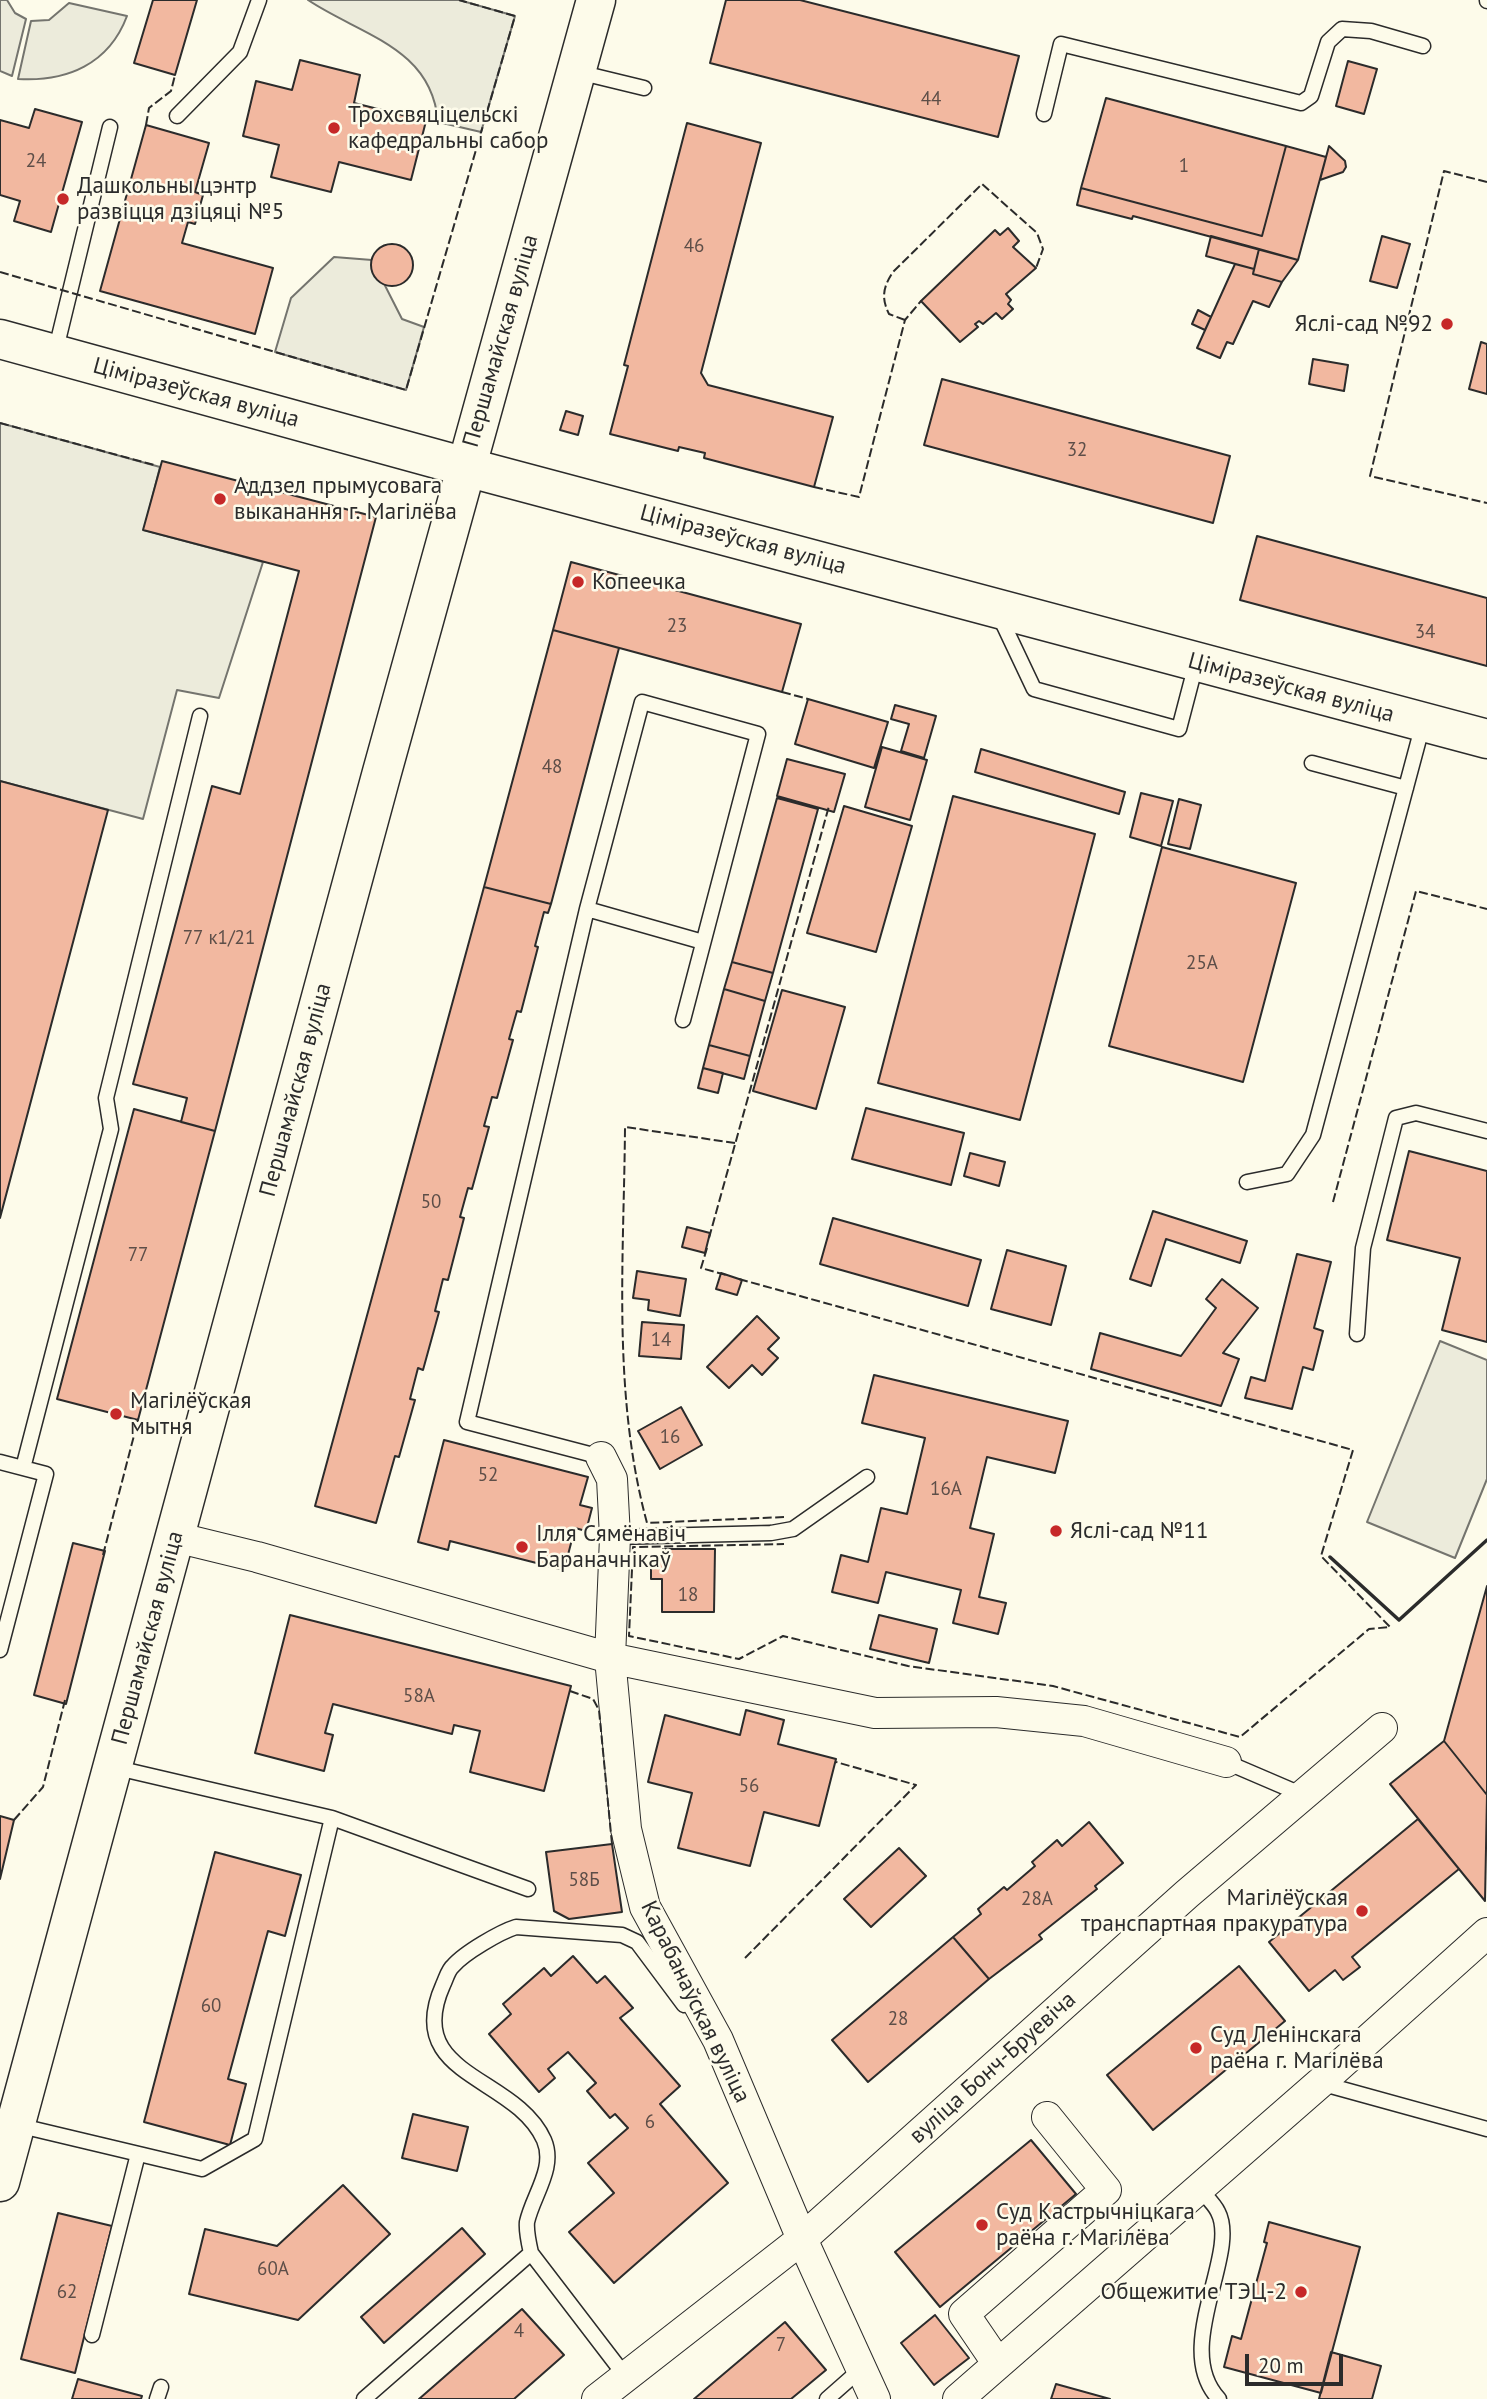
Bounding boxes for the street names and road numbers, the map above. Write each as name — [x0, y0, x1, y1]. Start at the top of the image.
street label: Першамайская вуліца — [457, 232, 545, 450]
street label: Ціміразеўская вуліца — [90, 352, 302, 434]
street label: Ціміразеўская вуліца — [637, 499, 849, 581]
street label: Ціміразеўская вуліца — [1185, 647, 1397, 729]
street label: Першамайская вуліца — [254, 980, 338, 1200]
street label: Першамайская вуліца — [106, 1528, 190, 1748]
street label: Карабанаўская вуліца — [634, 1897, 756, 2107]
street label: вуліца Бонч-Бруевіча — [904, 1986, 1082, 2150]

